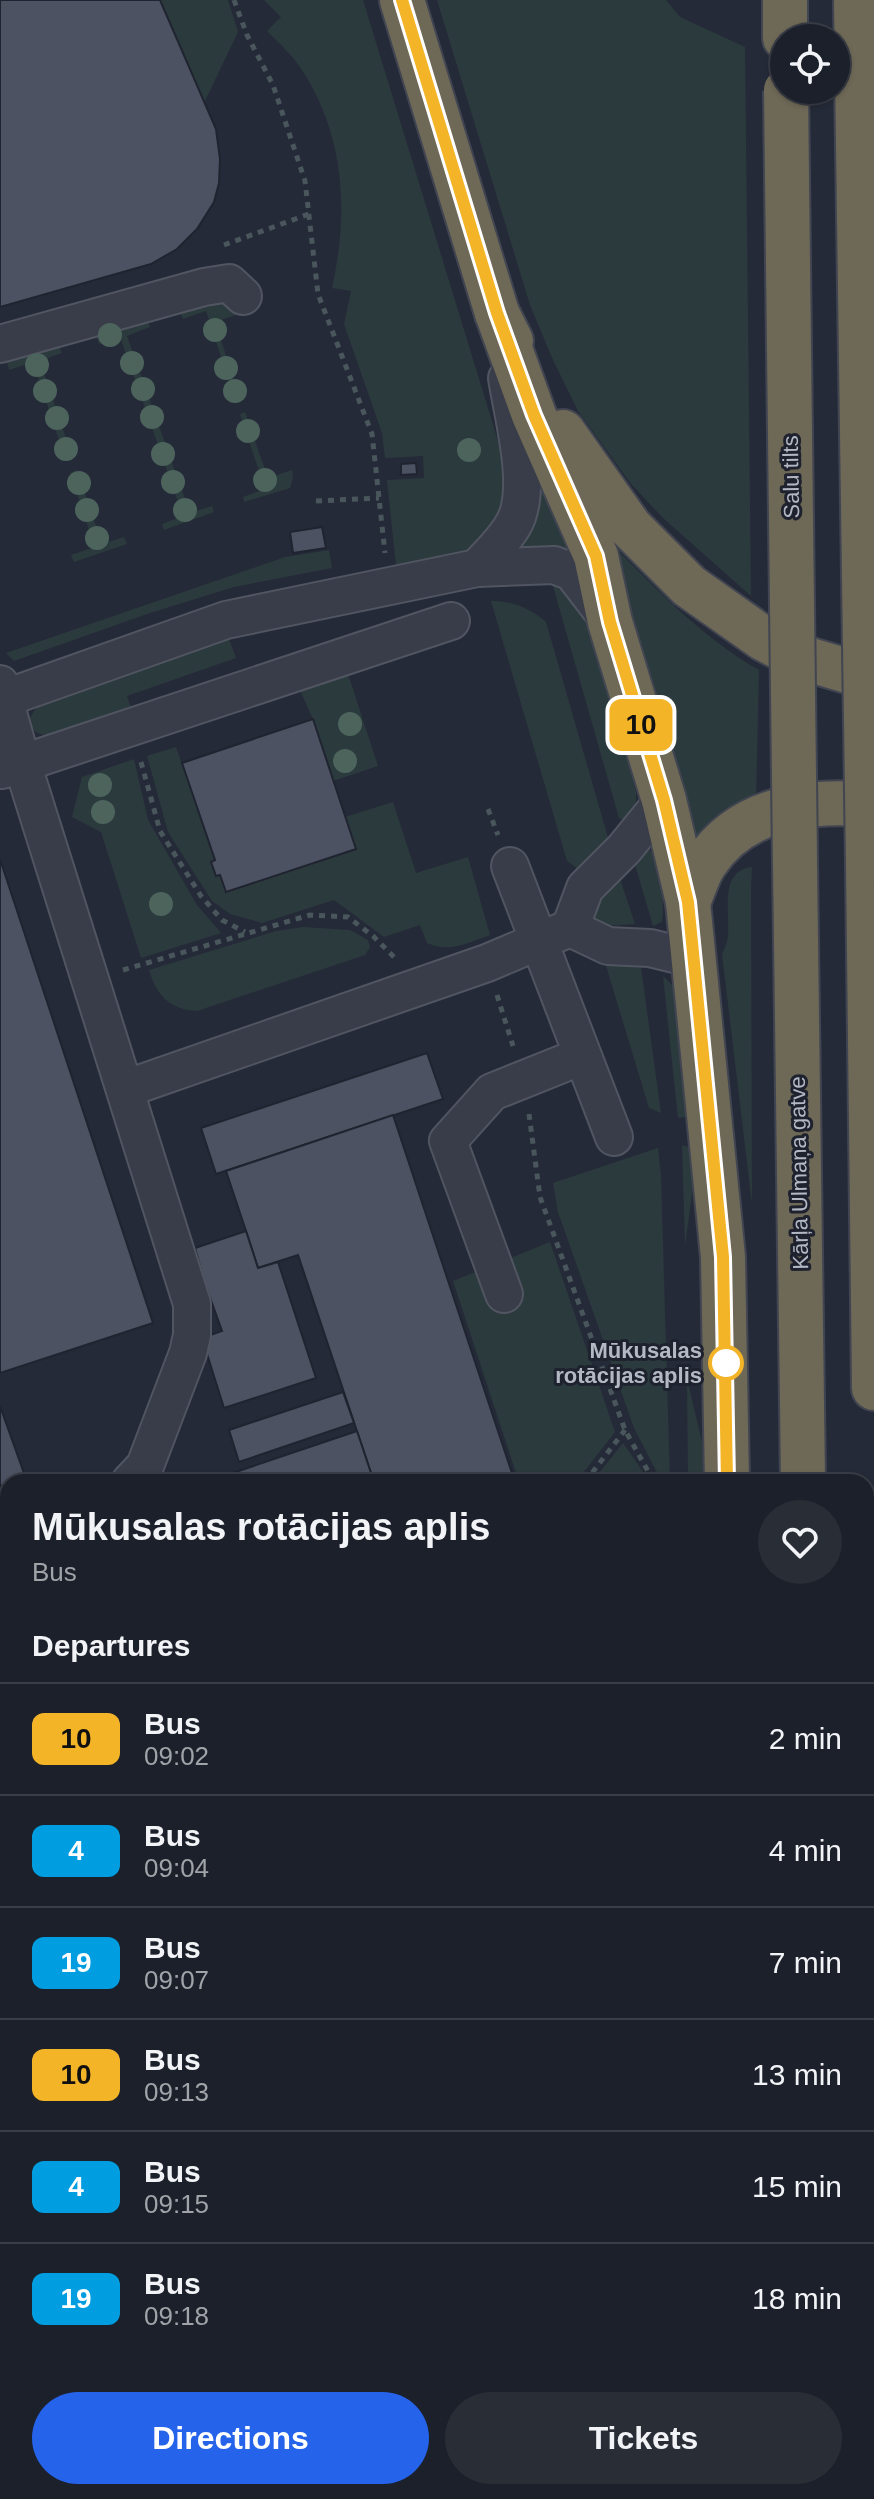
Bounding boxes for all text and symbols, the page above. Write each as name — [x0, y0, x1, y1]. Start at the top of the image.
map controls — [770, 24, 850, 104]
button: locate — [770, 24, 850, 104]
street label: Salu tilts — [778, 435, 804, 519]
line badge: 10 — [605, 699, 677, 751]
text: 10 — [625, 709, 657, 740]
street label: Kārļa Ulmaņa gatve — [785, 1076, 813, 1270]
place label: Mūkusalas rotācijas aplis — [555, 1338, 702, 1388]
marker: Mūkusalas rotācijas aplis — [709, 1346, 743, 1380]
button: heart — [758, 1500, 842, 1584]
text: Mūkusalas rotācijas aplis — [32, 1506, 490, 1548]
text: Bus — [32, 1557, 77, 1587]
text: Departures — [32, 1629, 190, 1662]
text: Bus — [144, 1707, 201, 1740]
text: 2 min — [769, 1722, 842, 1755]
text: 10 — [60, 1723, 92, 1754]
text: 09:02 — [144, 1741, 209, 1771]
text: Bus — [144, 1819, 201, 1852]
text: 4 min — [769, 1834, 842, 1867]
text: 4 — [68, 1835, 84, 1866]
text: 09:04 — [144, 1853, 209, 1883]
text: Bus — [144, 1931, 201, 1964]
text: 7 min — [769, 1946, 842, 1979]
text: 19 — [60, 1947, 92, 1978]
text: 09:07 — [144, 1965, 209, 1995]
text: Bus — [144, 2043, 201, 2076]
text: 13 min — [752, 2058, 842, 2091]
text: 10 — [60, 2059, 92, 2090]
text: 09:13 — [144, 2077, 209, 2107]
text: Bus — [144, 2155, 201, 2188]
text: 15 min — [752, 2170, 842, 2203]
text: 4 — [68, 2171, 84, 2202]
text: 09:15 — [144, 2189, 209, 2219]
text: Bus — [144, 2267, 201, 2300]
text: 18 min — [752, 2282, 842, 2315]
text: 19 — [60, 2283, 92, 2314]
text: 09:18 — [144, 2301, 209, 2331]
button: Directions — [32, 2392, 429, 2484]
button: Tickets — [445, 2392, 842, 2484]

